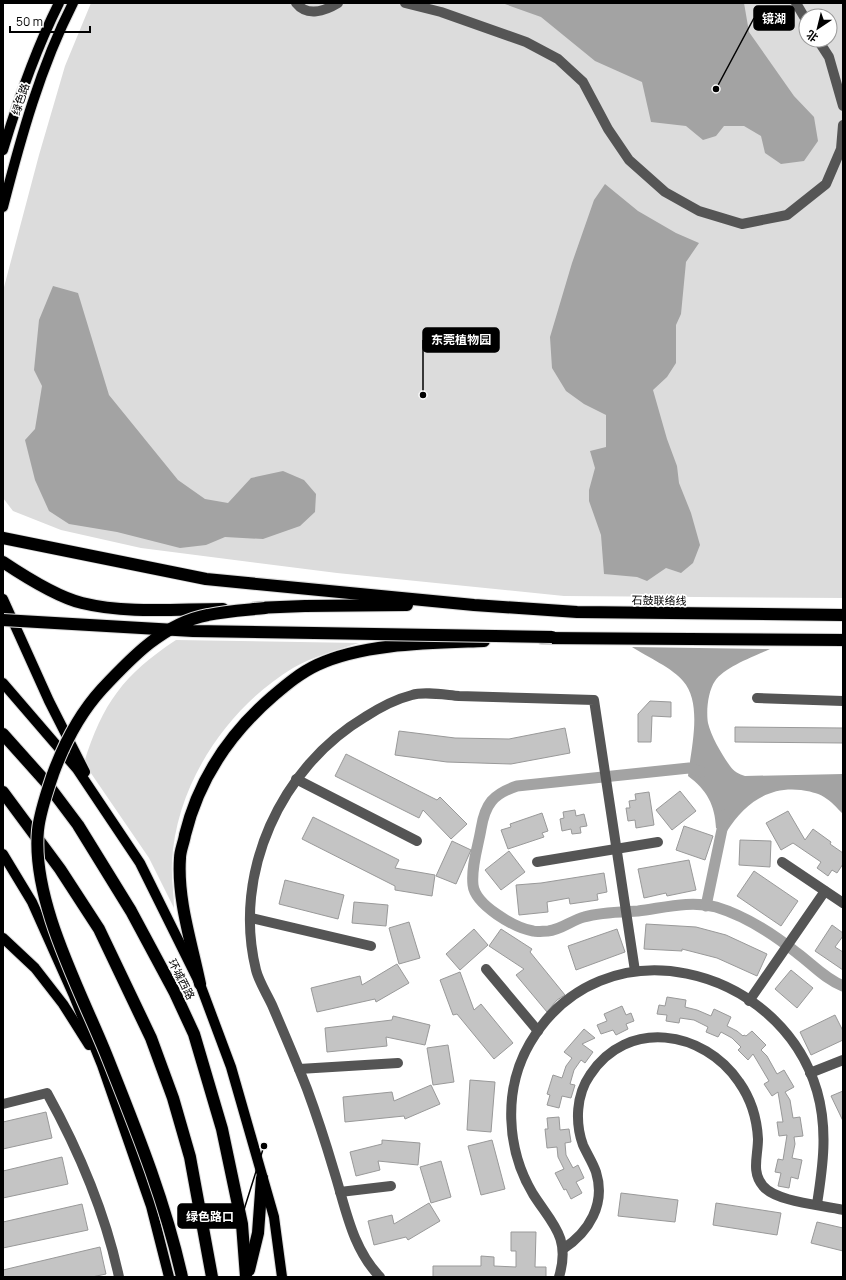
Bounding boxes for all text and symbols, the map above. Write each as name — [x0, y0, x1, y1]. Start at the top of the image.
callout: 镜湖 — [754, 6, 794, 30]
scale bar — [10, 8, 90, 34]
north arrow — [798, 8, 838, 48]
text: 镜湖 — [762, 10, 786, 27]
text: 50 m — [16, 13, 43, 30]
text: 北 — [803, 27, 821, 46]
street label: 绿色路 — [8, 81, 32, 117]
callout: 东莞植物园 — [423, 328, 499, 352]
text: 东莞植物园 — [431, 331, 491, 348]
street label: 石鼓联络线 — [631, 592, 687, 608]
street label: 环城西路 — [165, 956, 199, 1002]
callout: 绿色路口 — [178, 1204, 242, 1228]
text: 绿色路口 — [186, 1208, 234, 1225]

